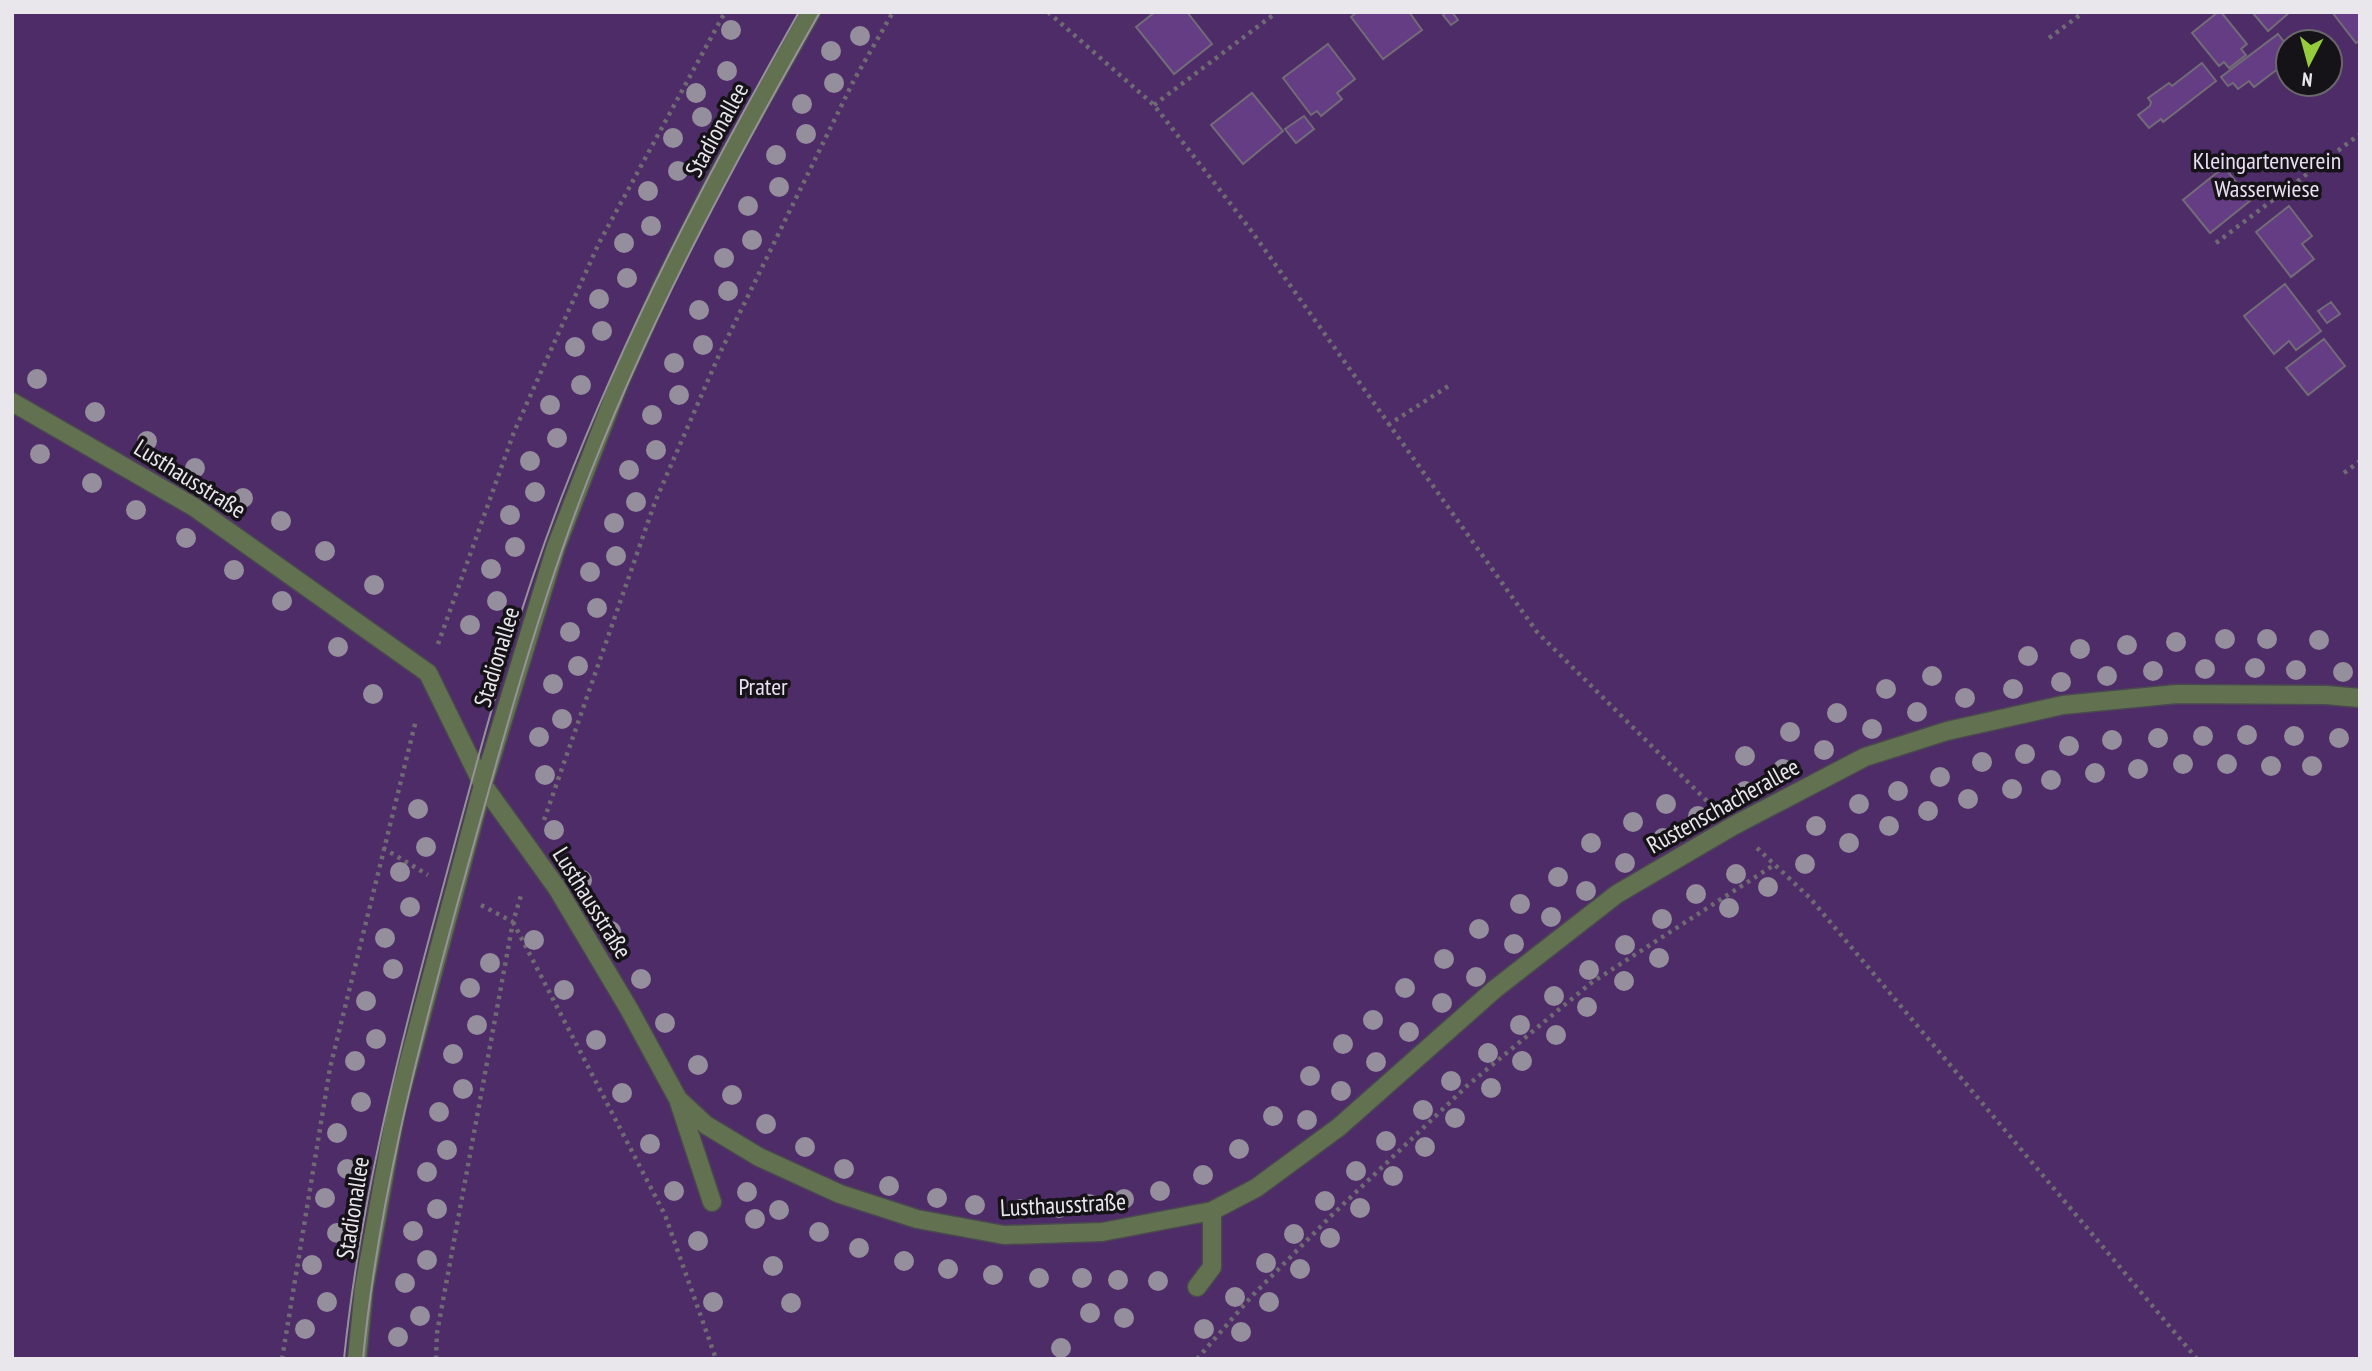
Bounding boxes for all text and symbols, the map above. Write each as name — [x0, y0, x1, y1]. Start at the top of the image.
north arrow — [2274, 28, 2344, 98]
text: N — [2301, 67, 2314, 92]
street label: Stadionallee — [678, 77, 755, 182]
park label: Kleingartenverein Wasserwiese — [2193, 145, 2341, 204]
street label: Lusthausstraße — [129, 432, 252, 525]
street label: Stadionallee — [467, 603, 526, 711]
park label: Prater — [738, 671, 788, 702]
street label: Rustenschacherallee — [1641, 751, 1804, 860]
street label: Lusthausstraße — [546, 841, 639, 964]
street label: Stadionallee — [329, 1154, 376, 1261]
street label: Lusthausstraße — [999, 1186, 1127, 1223]

